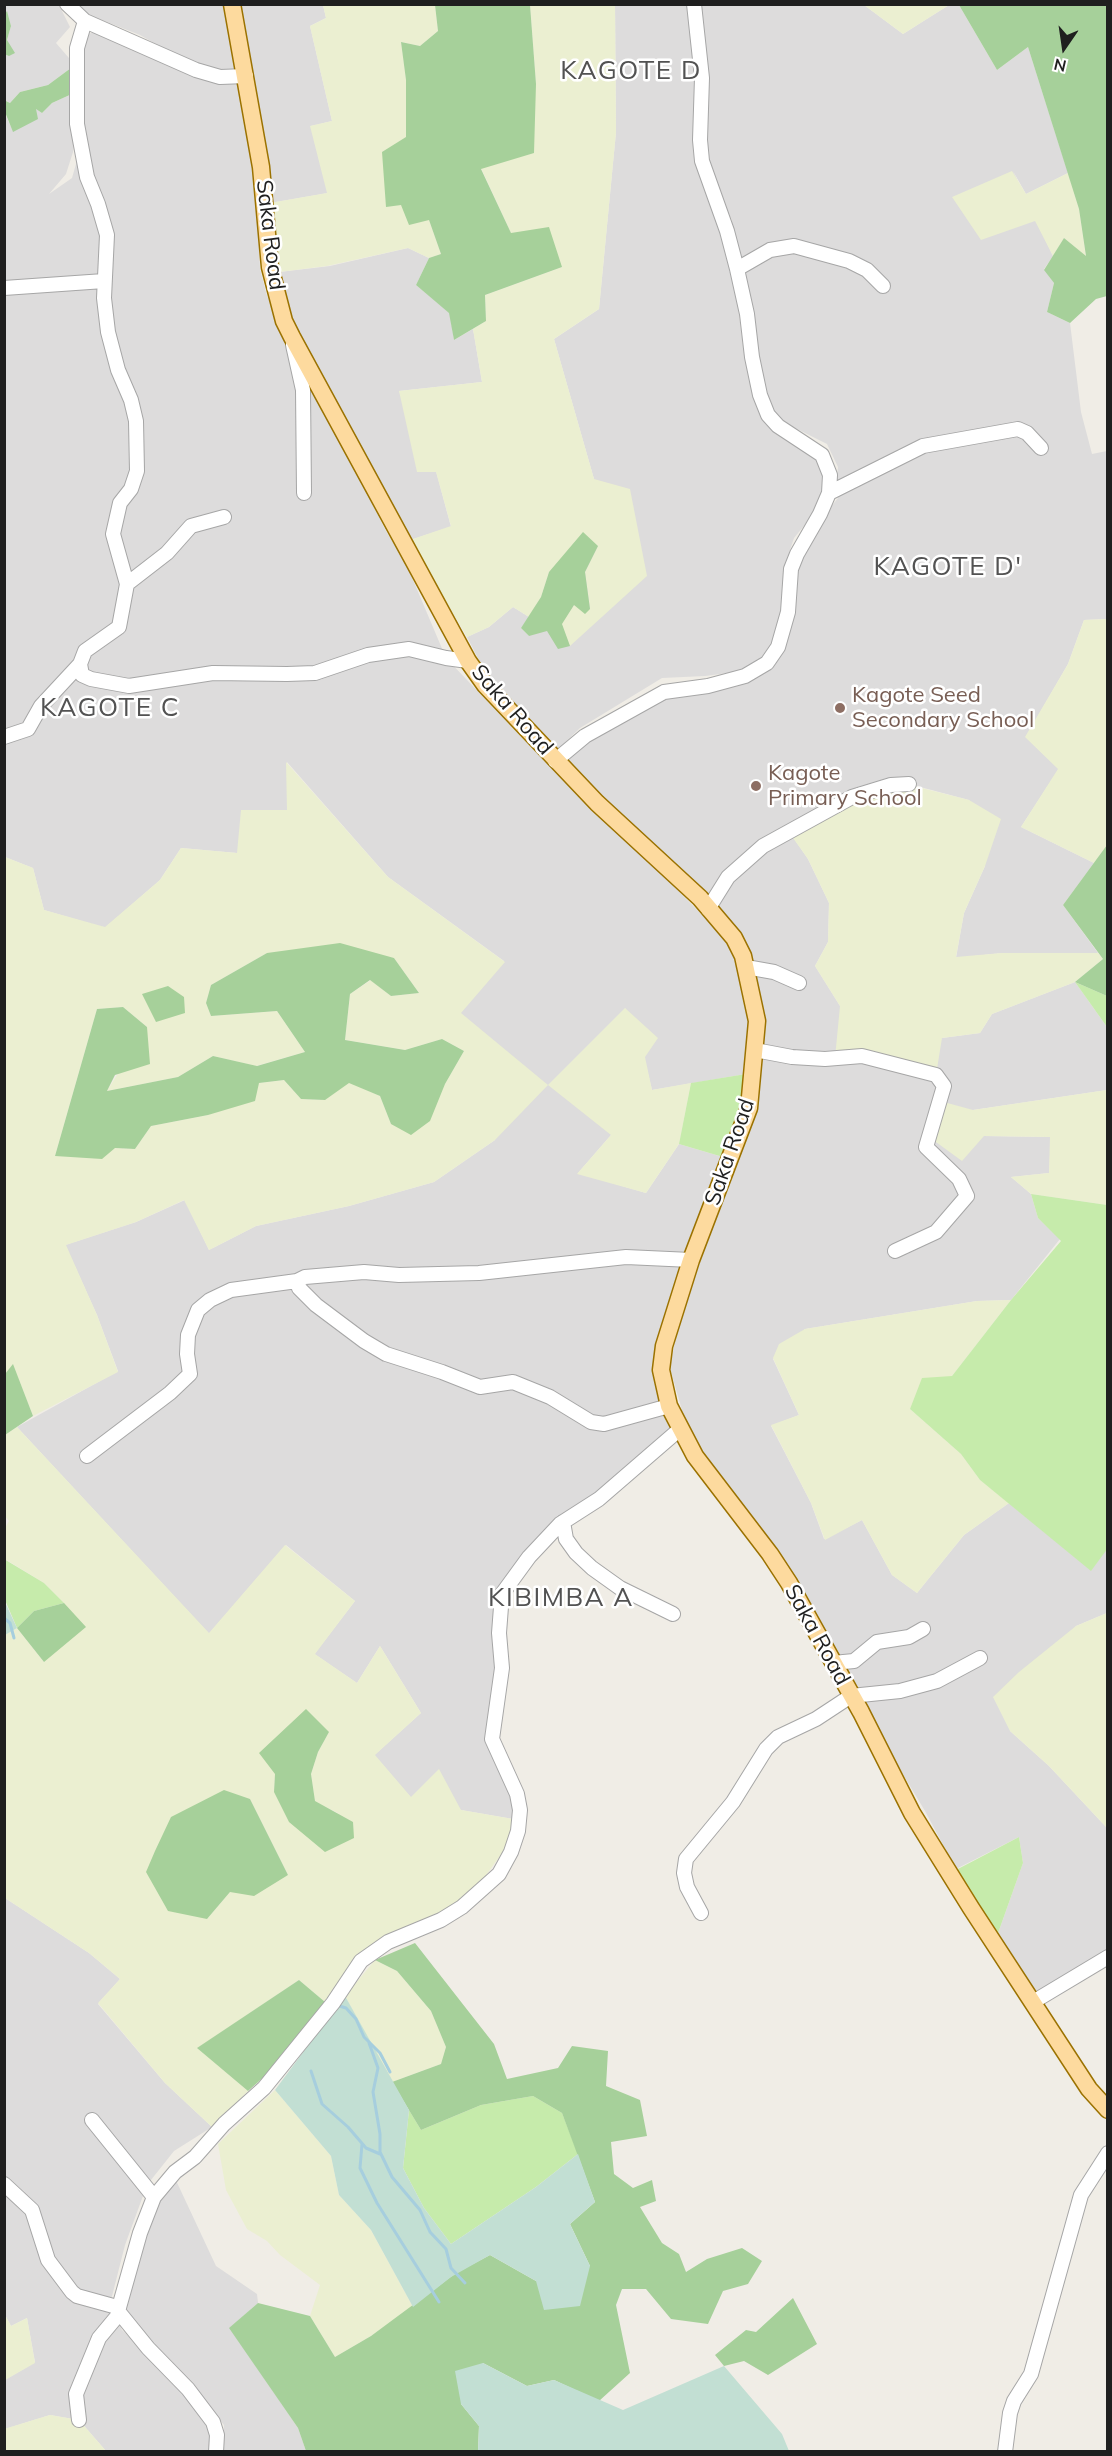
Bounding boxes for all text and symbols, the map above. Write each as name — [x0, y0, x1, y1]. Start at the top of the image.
north arrow — [1034, 18, 1094, 78]
text: N — [1052, 54, 1068, 77]
district label: KAGOTE D — [560, 55, 702, 87]
street label: Saka Road — [250, 178, 290, 292]
district label: KAGOTE D' — [874, 551, 1022, 583]
street label: Saka Road — [466, 659, 558, 761]
place label: Kagote Seed Secondary School — [852, 682, 1034, 734]
district label: KAGOTE C — [40, 692, 180, 724]
marker: Kagote Seed Secondary School — [833, 701, 847, 715]
place label: Kagote Primary School — [768, 760, 922, 812]
marker: Kagote Primary School — [749, 779, 763, 793]
street label: Saka Road — [699, 1095, 761, 1209]
street label: Saka Road — [779, 1580, 855, 1690]
district label: KIBIMBA A — [488, 1582, 634, 1614]

